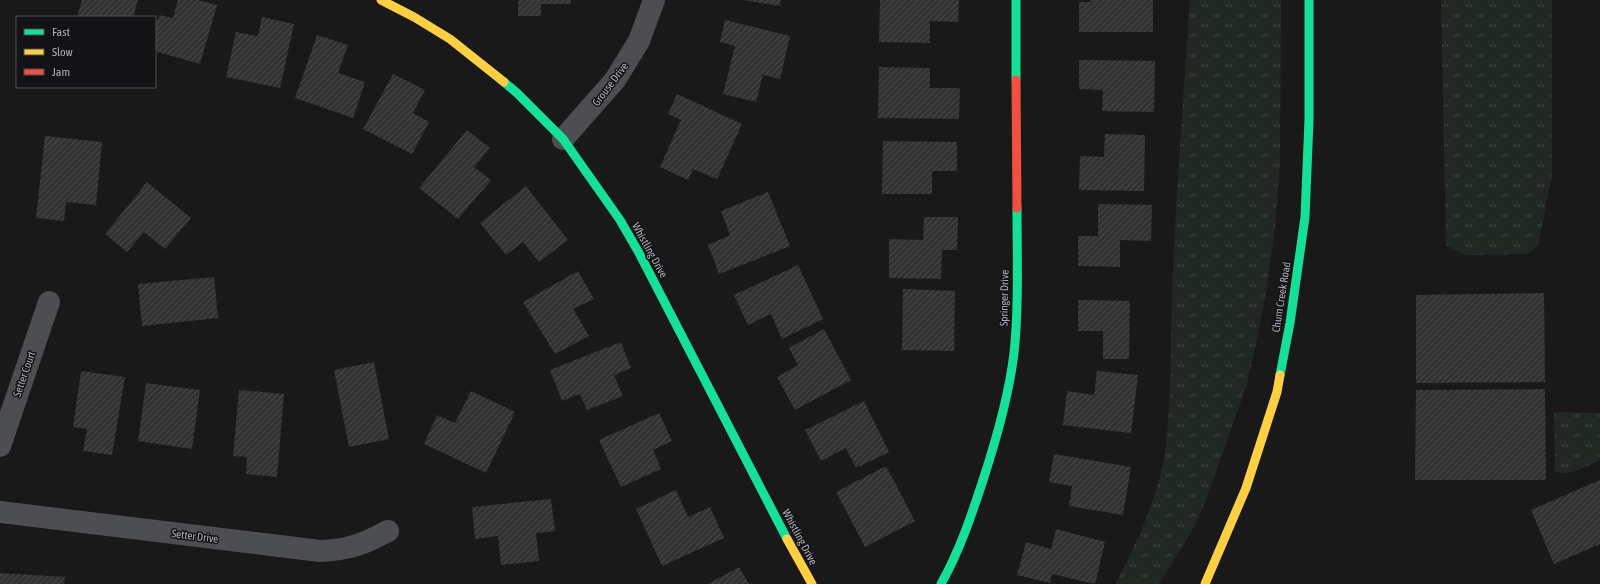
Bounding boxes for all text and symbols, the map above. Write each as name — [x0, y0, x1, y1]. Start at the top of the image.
legend — [16, 16, 156, 88]
text: Fast — [52, 25, 70, 39]
text: Slow — [52, 45, 73, 59]
street label: Grouse Drive — [590, 60, 630, 108]
text: Jam — [52, 65, 70, 79]
street label: Whistling Drive — [630, 220, 670, 280]
street label: Churn Creek Road — [1270, 261, 1292, 333]
street label: Springer Drive — [998, 270, 1010, 326]
street label: Setter Court — [11, 350, 37, 398]
street label: Whistling Drive — [780, 507, 820, 567]
street label: Setter Drive — [171, 527, 219, 545]

